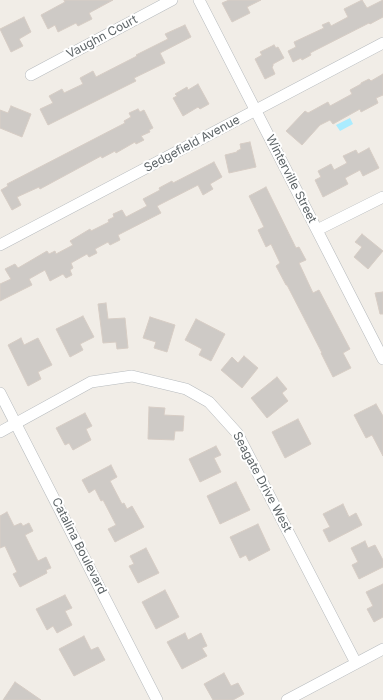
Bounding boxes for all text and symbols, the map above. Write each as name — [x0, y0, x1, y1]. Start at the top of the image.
street label: Vaughn Court — [64, 12, 140, 62]
street label: Sedgefield Avenue — [142, 113, 242, 175]
street label: Winterville Street — [263, 133, 319, 225]
street label: Seagate Drive West — [229, 429, 295, 535]
street label: Catalina Boulevard — [48, 495, 110, 597]

